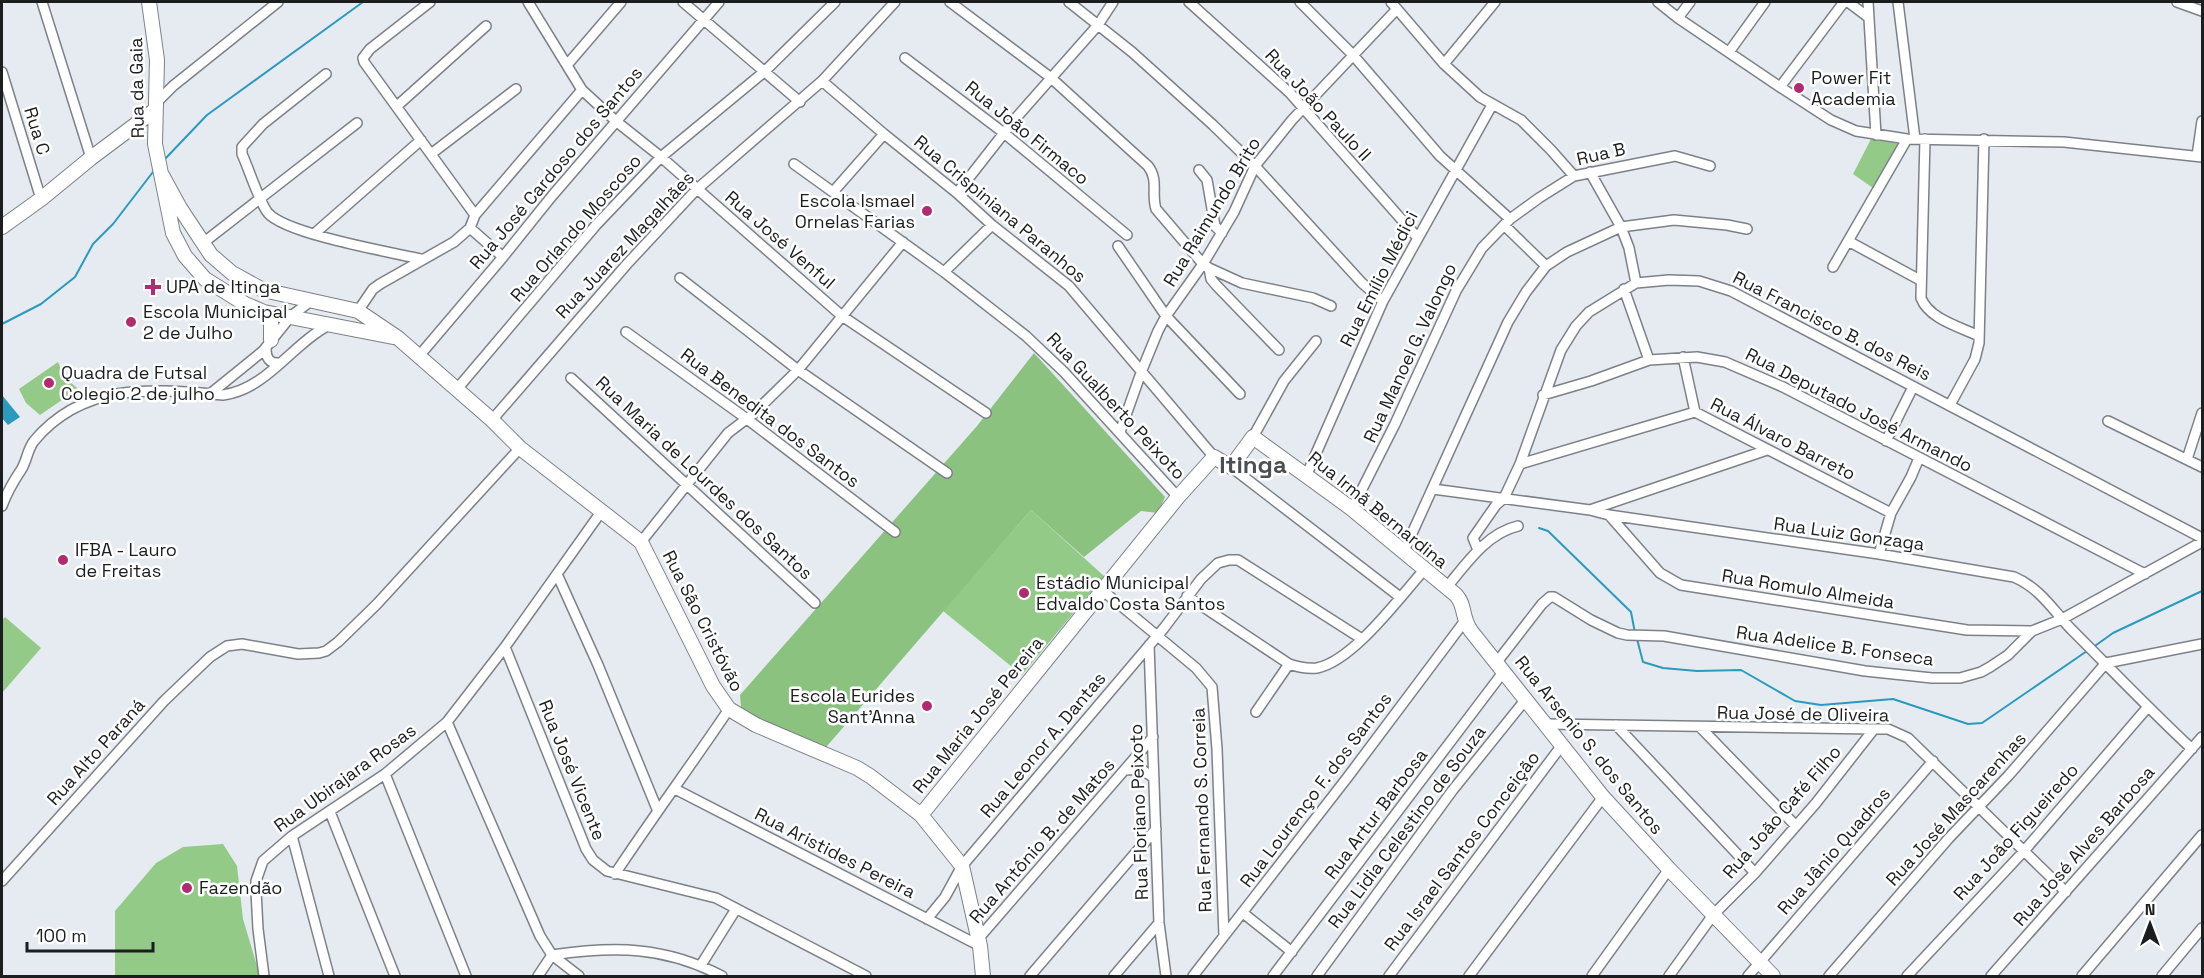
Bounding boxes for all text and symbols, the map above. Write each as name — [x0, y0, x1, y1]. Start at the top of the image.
street label: Rua da Gaia — [124, 37, 149, 139]
street label: Rua João Paulo II — [1260, 44, 1376, 166]
street label: Rua José Cardoso dos Santos — [464, 62, 647, 274]
place label: Power Fit Academia — [1811, 66, 1896, 110]
street label: Rua João Firmaco — [961, 76, 1094, 190]
marker: Power Fit Academia — [1792, 81, 1806, 95]
street label: Rua C — [19, 104, 56, 158]
street label: Rua Crispiniana Paranhos — [909, 130, 1091, 287]
street label: Rua Raimundo Brito — [1158, 133, 1265, 291]
street label: Rua B — [1574, 137, 1627, 170]
street label: Rua Orlando Moscoso — [505, 149, 646, 306]
street label: Rua Juarez Magalhães — [550, 166, 699, 323]
street label: Rua José Venful — [721, 186, 840, 294]
place label: Escola Ismael Ornelas Farias — [795, 189, 915, 233]
marker: Escola Ismael Ornelas Farias — [920, 204, 934, 218]
street label: Rua Emílio Médici — [1334, 207, 1423, 351]
street label: Rua Manoel G. Valongo — [1358, 259, 1461, 446]
street label: Rua Francisco B. dos Reis — [1729, 266, 1935, 386]
place label: UPA de Itinga — [166, 275, 280, 298]
marker: UPA de Itinga — [144, 278, 162, 296]
place label: Escola Municipal 2 de Julho — [143, 300, 287, 344]
marker: Escola Municipal 2 de Julho — [124, 315, 138, 329]
street label: Rua Gualberto Peixoto — [1042, 327, 1191, 484]
street label: Rua Deputado José Armando — [1742, 342, 1977, 477]
street label: Rua Benedita dos Santos — [676, 343, 864, 492]
place label: Quadra de Futsal Colegio 2 de julho — [61, 361, 215, 405]
street label: Rua Maria de Lourdes dos Santos — [591, 371, 818, 584]
marker: Quadra de Futsal Colegio 2 de julho — [42, 376, 56, 390]
street label: Rua Álvaro Barreto — [1707, 392, 1860, 485]
street label: Rua Irmã Bernardina — [1304, 446, 1453, 573]
district label: Itinga — [1219, 449, 1287, 480]
street label: Rua Luiz Gonzaga — [1772, 512, 1926, 555]
place label: IFBA - Lauro de Freitas — [75, 538, 177, 582]
street label: Rua São Cristóvão — [658, 546, 749, 695]
marker: IFBA - Lauro de Freitas — [56, 553, 70, 567]
street label: Rua Romulo Almeida — [1720, 564, 1896, 614]
place label: Estádio Municipal Edvaldo Costa Santos — [1036, 571, 1225, 615]
marker: Estádio Municipal Edvaldo Costa Santos — [1017, 586, 1031, 600]
street label: Rua Adelice B. Fonseca — [1735, 620, 1935, 671]
street label: Rua Maria José Pereira — [907, 632, 1048, 798]
street label: Rua Arsenio S. dos Santos — [1510, 651, 1669, 839]
street label: Rua Leonor A. Dantas — [975, 667, 1110, 822]
place label: Escola Eurides Sant'Anna — [790, 684, 915, 728]
street label: Rua Lourenço F. dos Santos — [1235, 688, 1397, 892]
street label: Rua Alto Paraná — [42, 694, 150, 810]
street label: Rua José Vicente — [534, 696, 611, 843]
marker: Escola Eurides Sant'Anna — [920, 699, 934, 713]
street label: Rua José de Oliveira — [1717, 700, 1889, 727]
street label: Rua Fernando S. Correia — [1186, 707, 1217, 913]
street label: Rua Ubirajara Rosas — [269, 718, 420, 837]
street label: Rua Lidia Celestino de Souza — [1323, 721, 1491, 933]
street label: Rua Floriano Peixoto — [1124, 723, 1153, 901]
street label: Rua José Mascarenhas — [1881, 727, 2031, 890]
street label: Rua João Café Filho — [1717, 740, 1846, 883]
street label: Rua Artur Barbosa — [1319, 744, 1432, 884]
street label: Rua Israel Santos Conceição — [1379, 746, 1544, 955]
street label: Rua Antônio B. de Matos — [964, 754, 1119, 928]
street label: Rua João Figueiredo — [1948, 759, 2083, 905]
street label: Rua José Alves Barbosa — [2008, 761, 2159, 930]
street label: Rua Jânio Quadros — [1772, 782, 1895, 919]
street label: Rua Aristides Pereira — [751, 802, 920, 903]
place label: Fazendão — [199, 876, 282, 899]
marker: Fazendão — [180, 881, 194, 895]
north arrow — [2120, 894, 2180, 954]
text: N — [2145, 899, 2155, 920]
scale bar — [27, 915, 153, 953]
text: 100 m — [36, 924, 87, 947]

